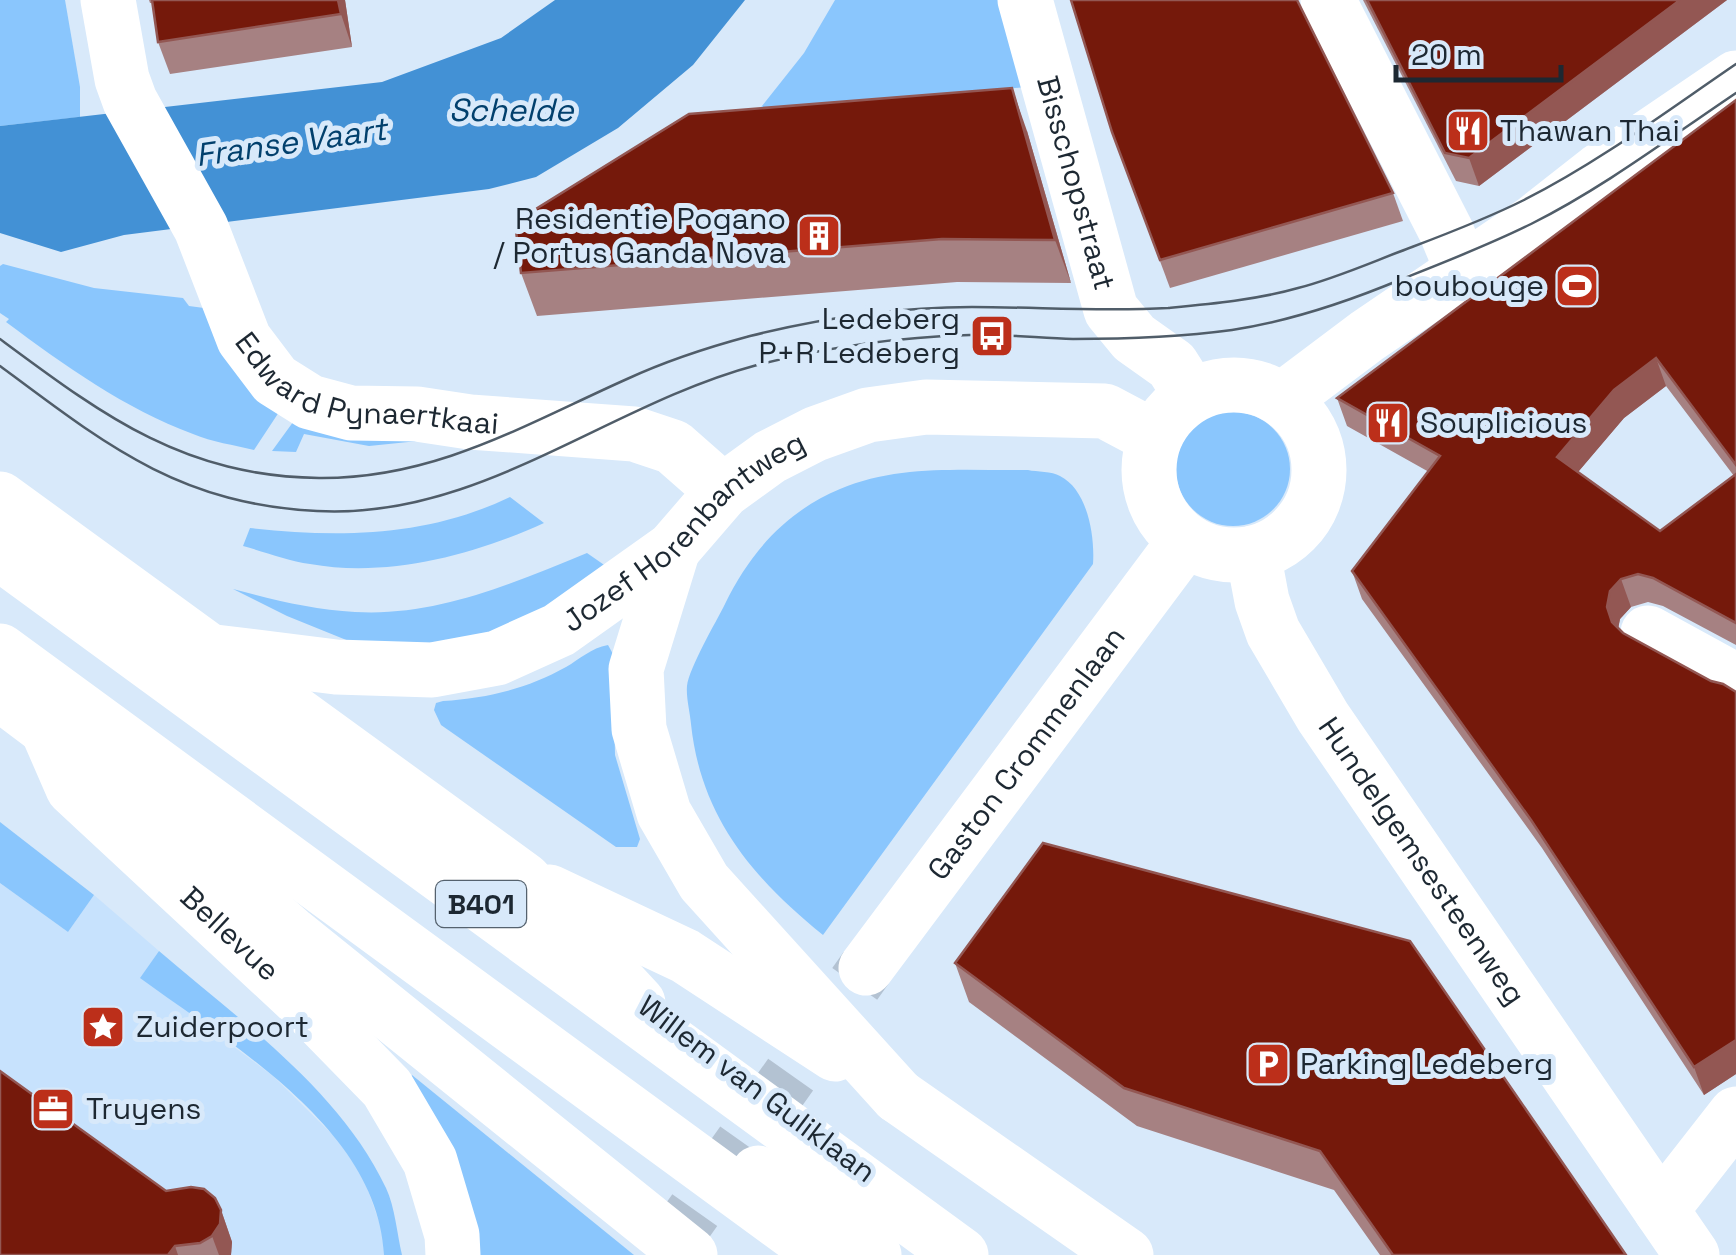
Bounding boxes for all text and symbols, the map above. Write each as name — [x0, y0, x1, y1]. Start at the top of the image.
scale bar — [1396, 20, 1561, 82]
text: 20 m — [1411, 35, 1482, 74]
street label: Bisschopstraat — [1028, 71, 1125, 294]
water label: Schelde — [449, 90, 574, 130]
water label: Franse Vaart — [193, 108, 392, 175]
restaurant icon: Thawan Thai — [1445, 108, 1491, 154]
place label: Thawan Thai — [1500, 111, 1680, 150]
place label: Residentie Pogano / Portus Ganda Nova — [494, 199, 786, 272]
building icon: Residentie Pogano / Portus Ganda Nova — [796, 213, 842, 259]
sports icon: boubouge — [1554, 263, 1600, 309]
place label: boubouge — [1395, 266, 1544, 305]
place label: Ledeberg P+R Ledeberg — [759, 299, 960, 372]
bus stop icon: Ledeberg P+R Ledeberg — [969, 313, 1015, 359]
street label: Edward Pynaertkaai — [227, 324, 500, 443]
restaurant icon: Souplicious — [1365, 400, 1411, 446]
place label: Souplicious — [1420, 403, 1587, 442]
street label: Jozef Horenbantweg — [554, 422, 811, 641]
street label: Gaston Crommenlaan — [919, 618, 1133, 888]
street label: Hundelgemsesteenweg — [1310, 709, 1535, 1012]
street label: Bellevue — [172, 878, 288, 989]
road number: B401 — [436, 881, 526, 927]
street label: Willem van Guliklaan — [631, 986, 884, 1191]
place icon: Zuiderpoort — [80, 1004, 126, 1050]
place label: Zuiderpoort — [136, 1007, 309, 1046]
parking icon: Parking Ledeberg — [1245, 1041, 1291, 1087]
place label: Parking Ledeberg — [1300, 1044, 1553, 1083]
office icon: Truyens — [30, 1086, 76, 1132]
place label: Truyens — [86, 1089, 201, 1128]

